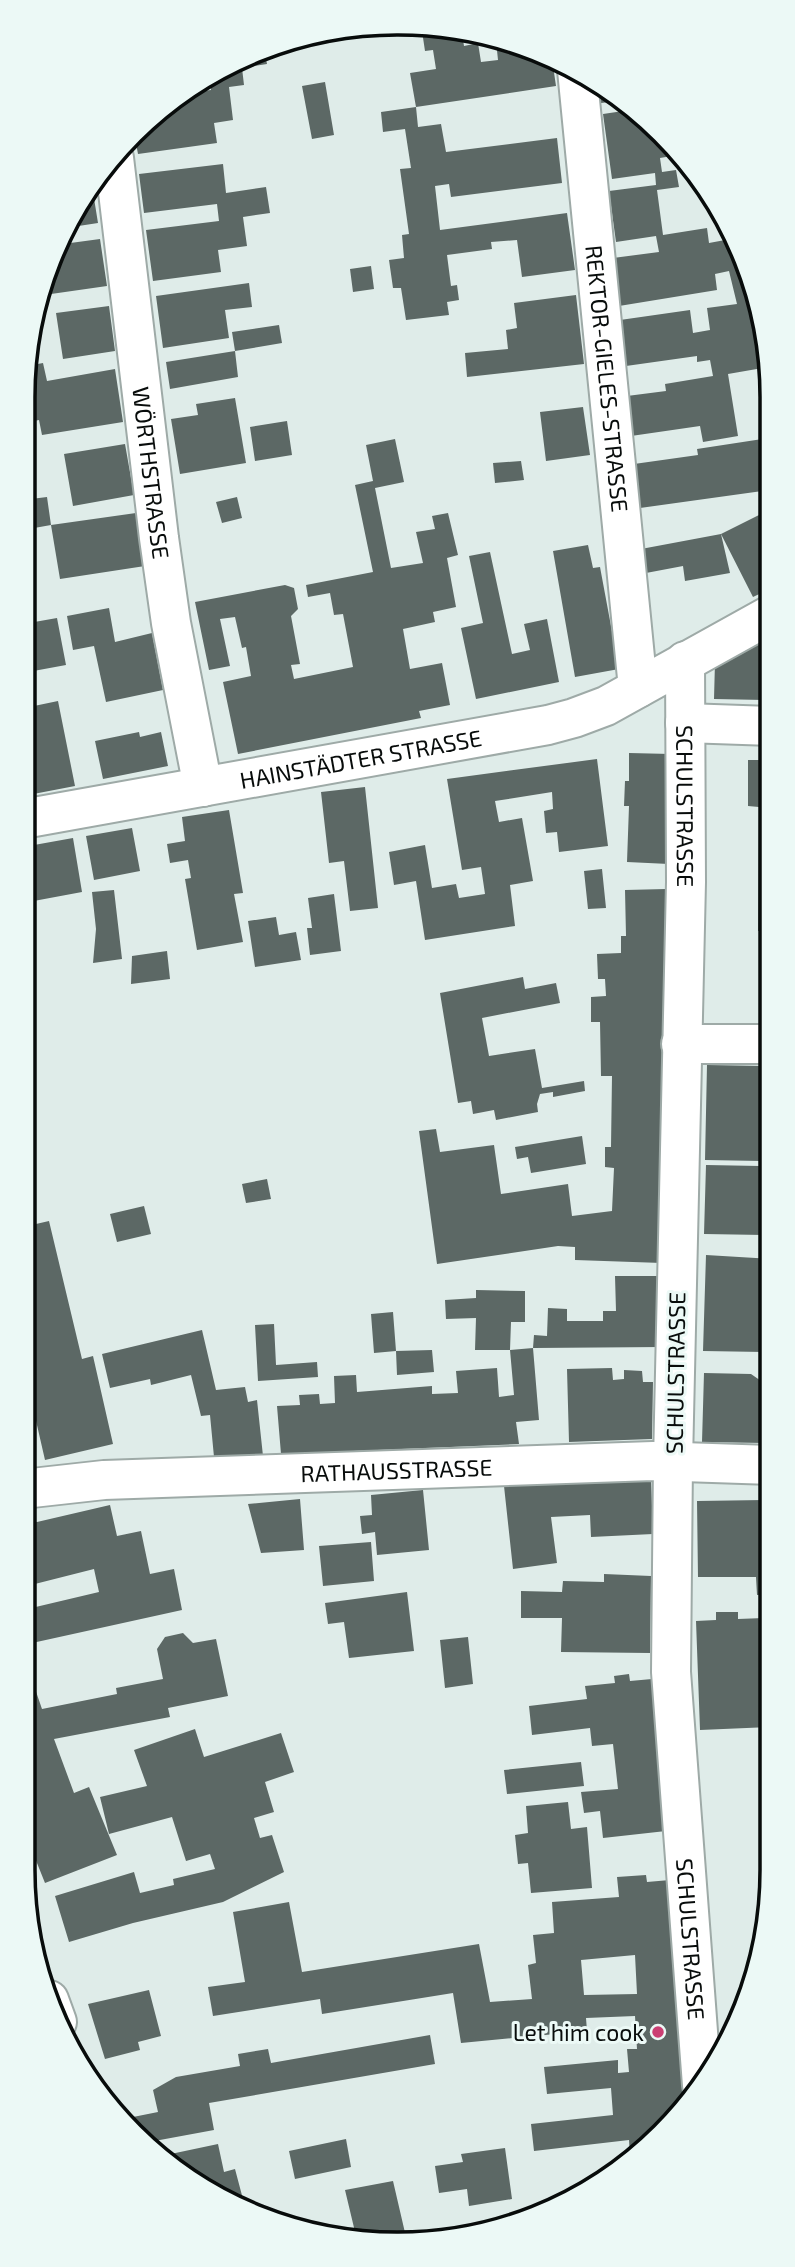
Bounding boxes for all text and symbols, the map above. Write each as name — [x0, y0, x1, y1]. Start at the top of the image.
street label: REKTOR-GIELES-STRASSE — [580, 244, 635, 513]
street label: WÖRTHSTRASSE — [127, 385, 176, 561]
street label: HAINSTÄDTER STRASSE — [237, 723, 484, 794]
street label: SCHULSTRASSE — [671, 725, 700, 887]
street label: SCHULSTRASSE — [660, 1292, 690, 1454]
street label: RATHAUSSTRASSE — [300, 1453, 493, 1487]
street label: SCHULSTRASSE — [671, 1857, 711, 2021]
place label: Let him cook — [513, 2018, 644, 2046]
marker: Let him cook — [650, 2024, 666, 2040]

